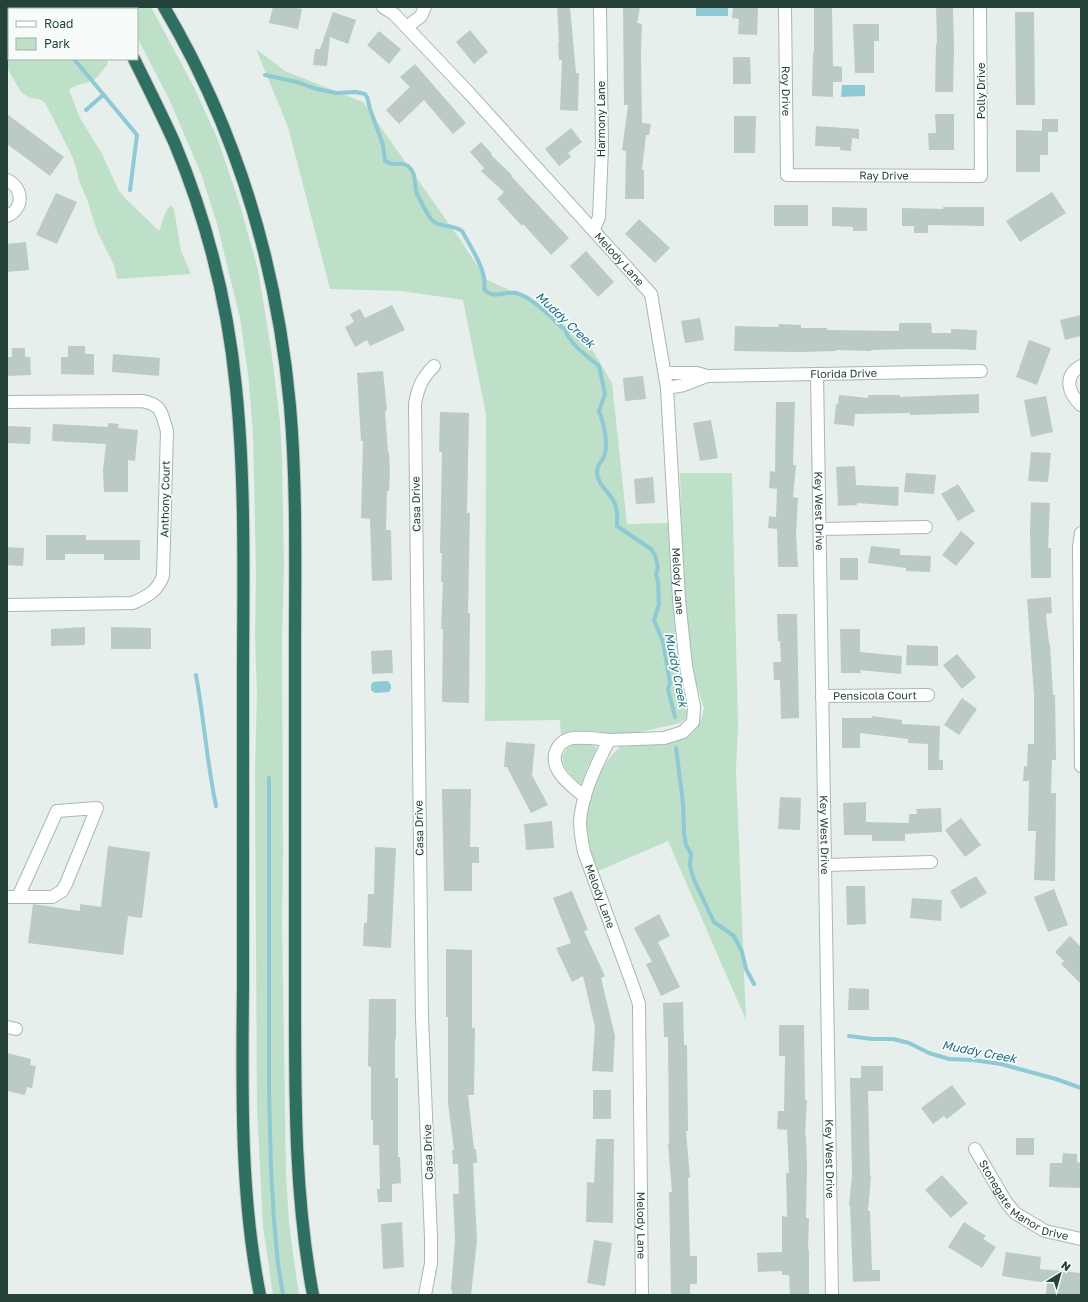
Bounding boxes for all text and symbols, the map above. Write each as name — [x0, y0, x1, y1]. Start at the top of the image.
legend — [8, 8, 138, 60]
text: Road — [44, 16, 73, 31]
text: Park — [44, 36, 70, 51]
street label: Polly Drive — [974, 63, 987, 119]
street label: Roy Drive — [780, 66, 793, 116]
street label: Harmony Lane — [594, 81, 607, 157]
street label: Ray Drive — [859, 168, 909, 182]
street label: Melody Lane — [592, 229, 647, 288]
water label: Muddy Creek — [533, 288, 599, 352]
street label: Florida Drive — [810, 366, 877, 380]
street label: Anthony Court — [157, 460, 172, 538]
street label: Key West Drive — [813, 471, 827, 551]
street label: Casa Drive — [409, 476, 422, 532]
street label: Melody Lane — [670, 547, 688, 615]
water label: Muddy Creek — [662, 631, 691, 710]
street label: Pensicola Court — [833, 688, 917, 702]
street label: Key West Drive — [818, 795, 832, 875]
street label: Casa Drive — [412, 800, 425, 856]
street label: Melody Lane — [583, 862, 618, 930]
water label: Muddy Creek — [941, 1037, 1019, 1066]
street label: Key West Drive — [823, 1119, 837, 1199]
street label: Casa Drive — [420, 1124, 435, 1180]
street label: Stonegate Manor Drive — [977, 1157, 1070, 1242]
street label: Melody Lane — [635, 1192, 649, 1259]
north arrow — [1040, 1254, 1080, 1294]
text: N — [1059, 1258, 1074, 1273]

